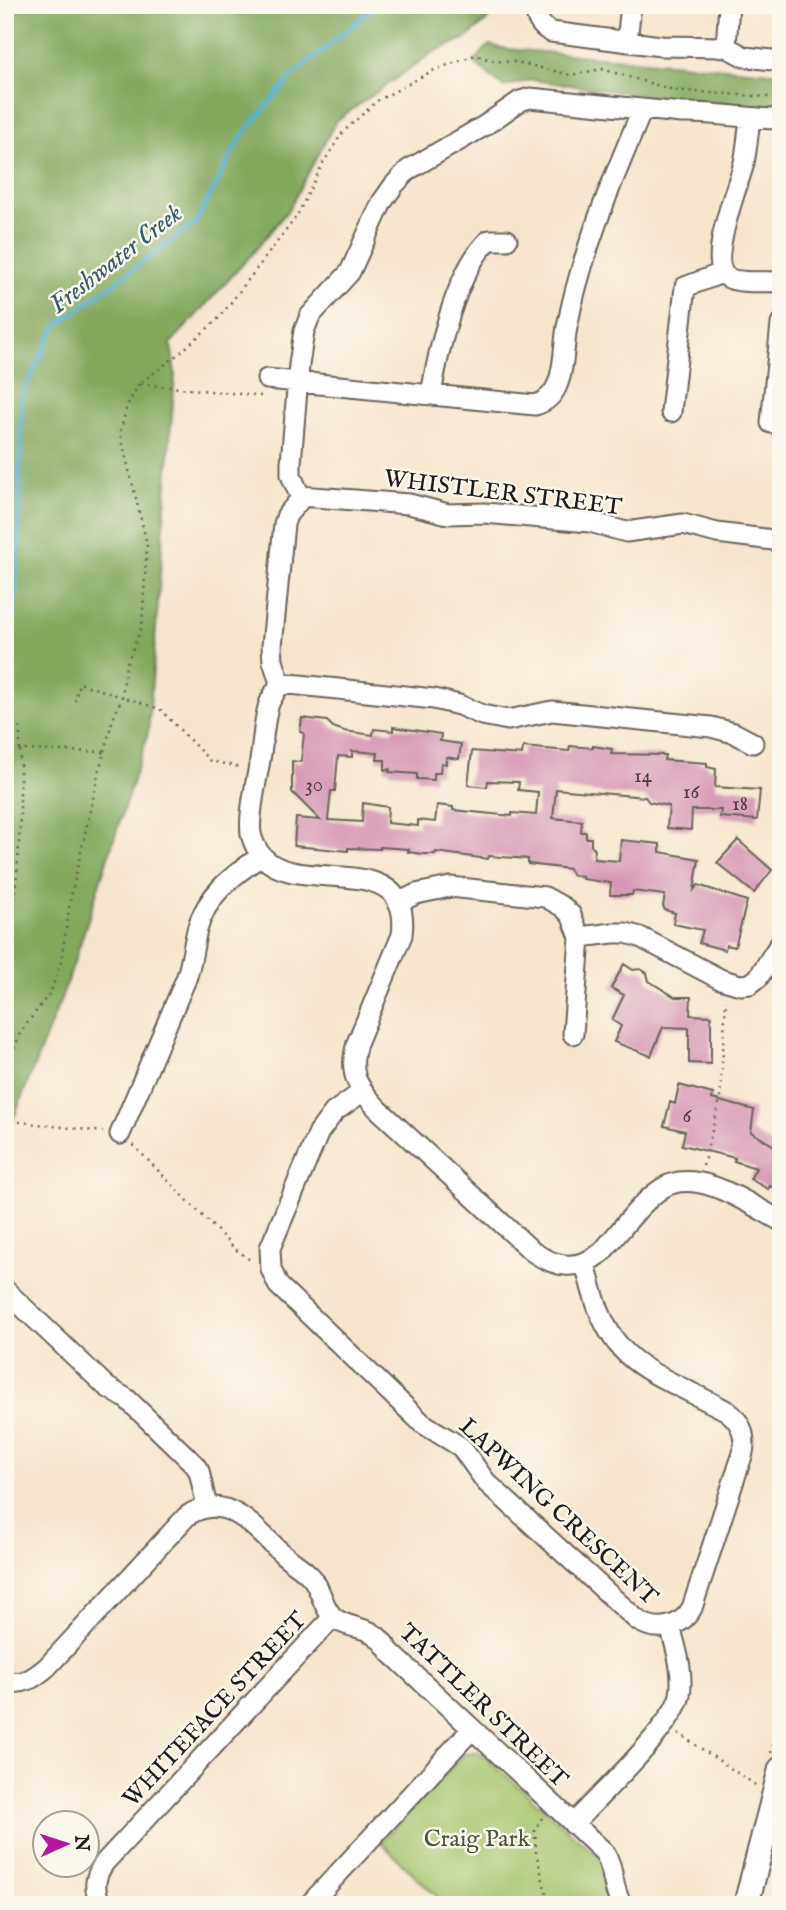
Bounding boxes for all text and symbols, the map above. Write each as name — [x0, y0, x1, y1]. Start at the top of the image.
water label: Freshwater Creek — [43, 197, 189, 321]
street label: WHISTLER STREET — [382, 464, 624, 524]
house number: 14 — [634, 763, 653, 790]
house number: 30 — [305, 772, 323, 799]
house number: 16 — [683, 779, 700, 806]
house number: 18 — [732, 791, 748, 818]
house number: 6 — [683, 1103, 693, 1130]
street label: LAPWING CRESCENT — [452, 1412, 665, 1613]
street label: WHITEFACE STREET — [116, 1605, 314, 1814]
street label: TATTLER STREET — [392, 1617, 574, 1795]
north arrow — [32, 1808, 102, 1878]
park label: Craig Park — [424, 1824, 530, 1855]
text: N — [69, 1833, 93, 1853]

